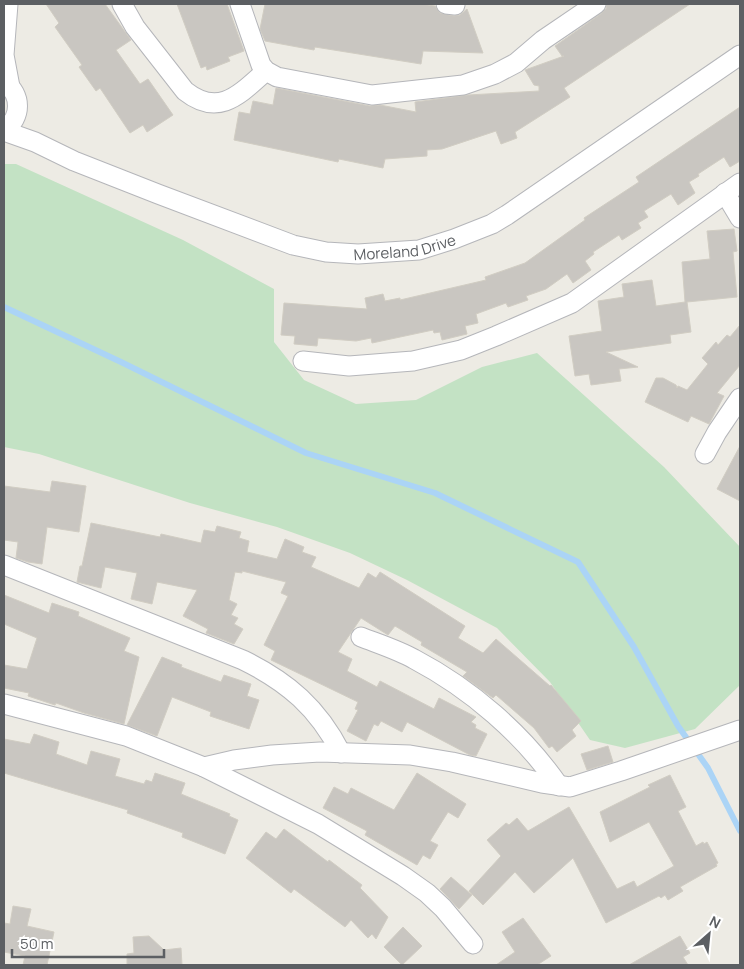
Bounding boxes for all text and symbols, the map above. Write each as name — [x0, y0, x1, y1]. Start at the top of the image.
street label: Moreland Drive — [353, 229, 458, 265]
north arrow — [684, 909, 734, 959]
text: N — [706, 911, 724, 933]
scale bar — [12, 926, 165, 958]
text: 50 m — [20, 933, 54, 954]

